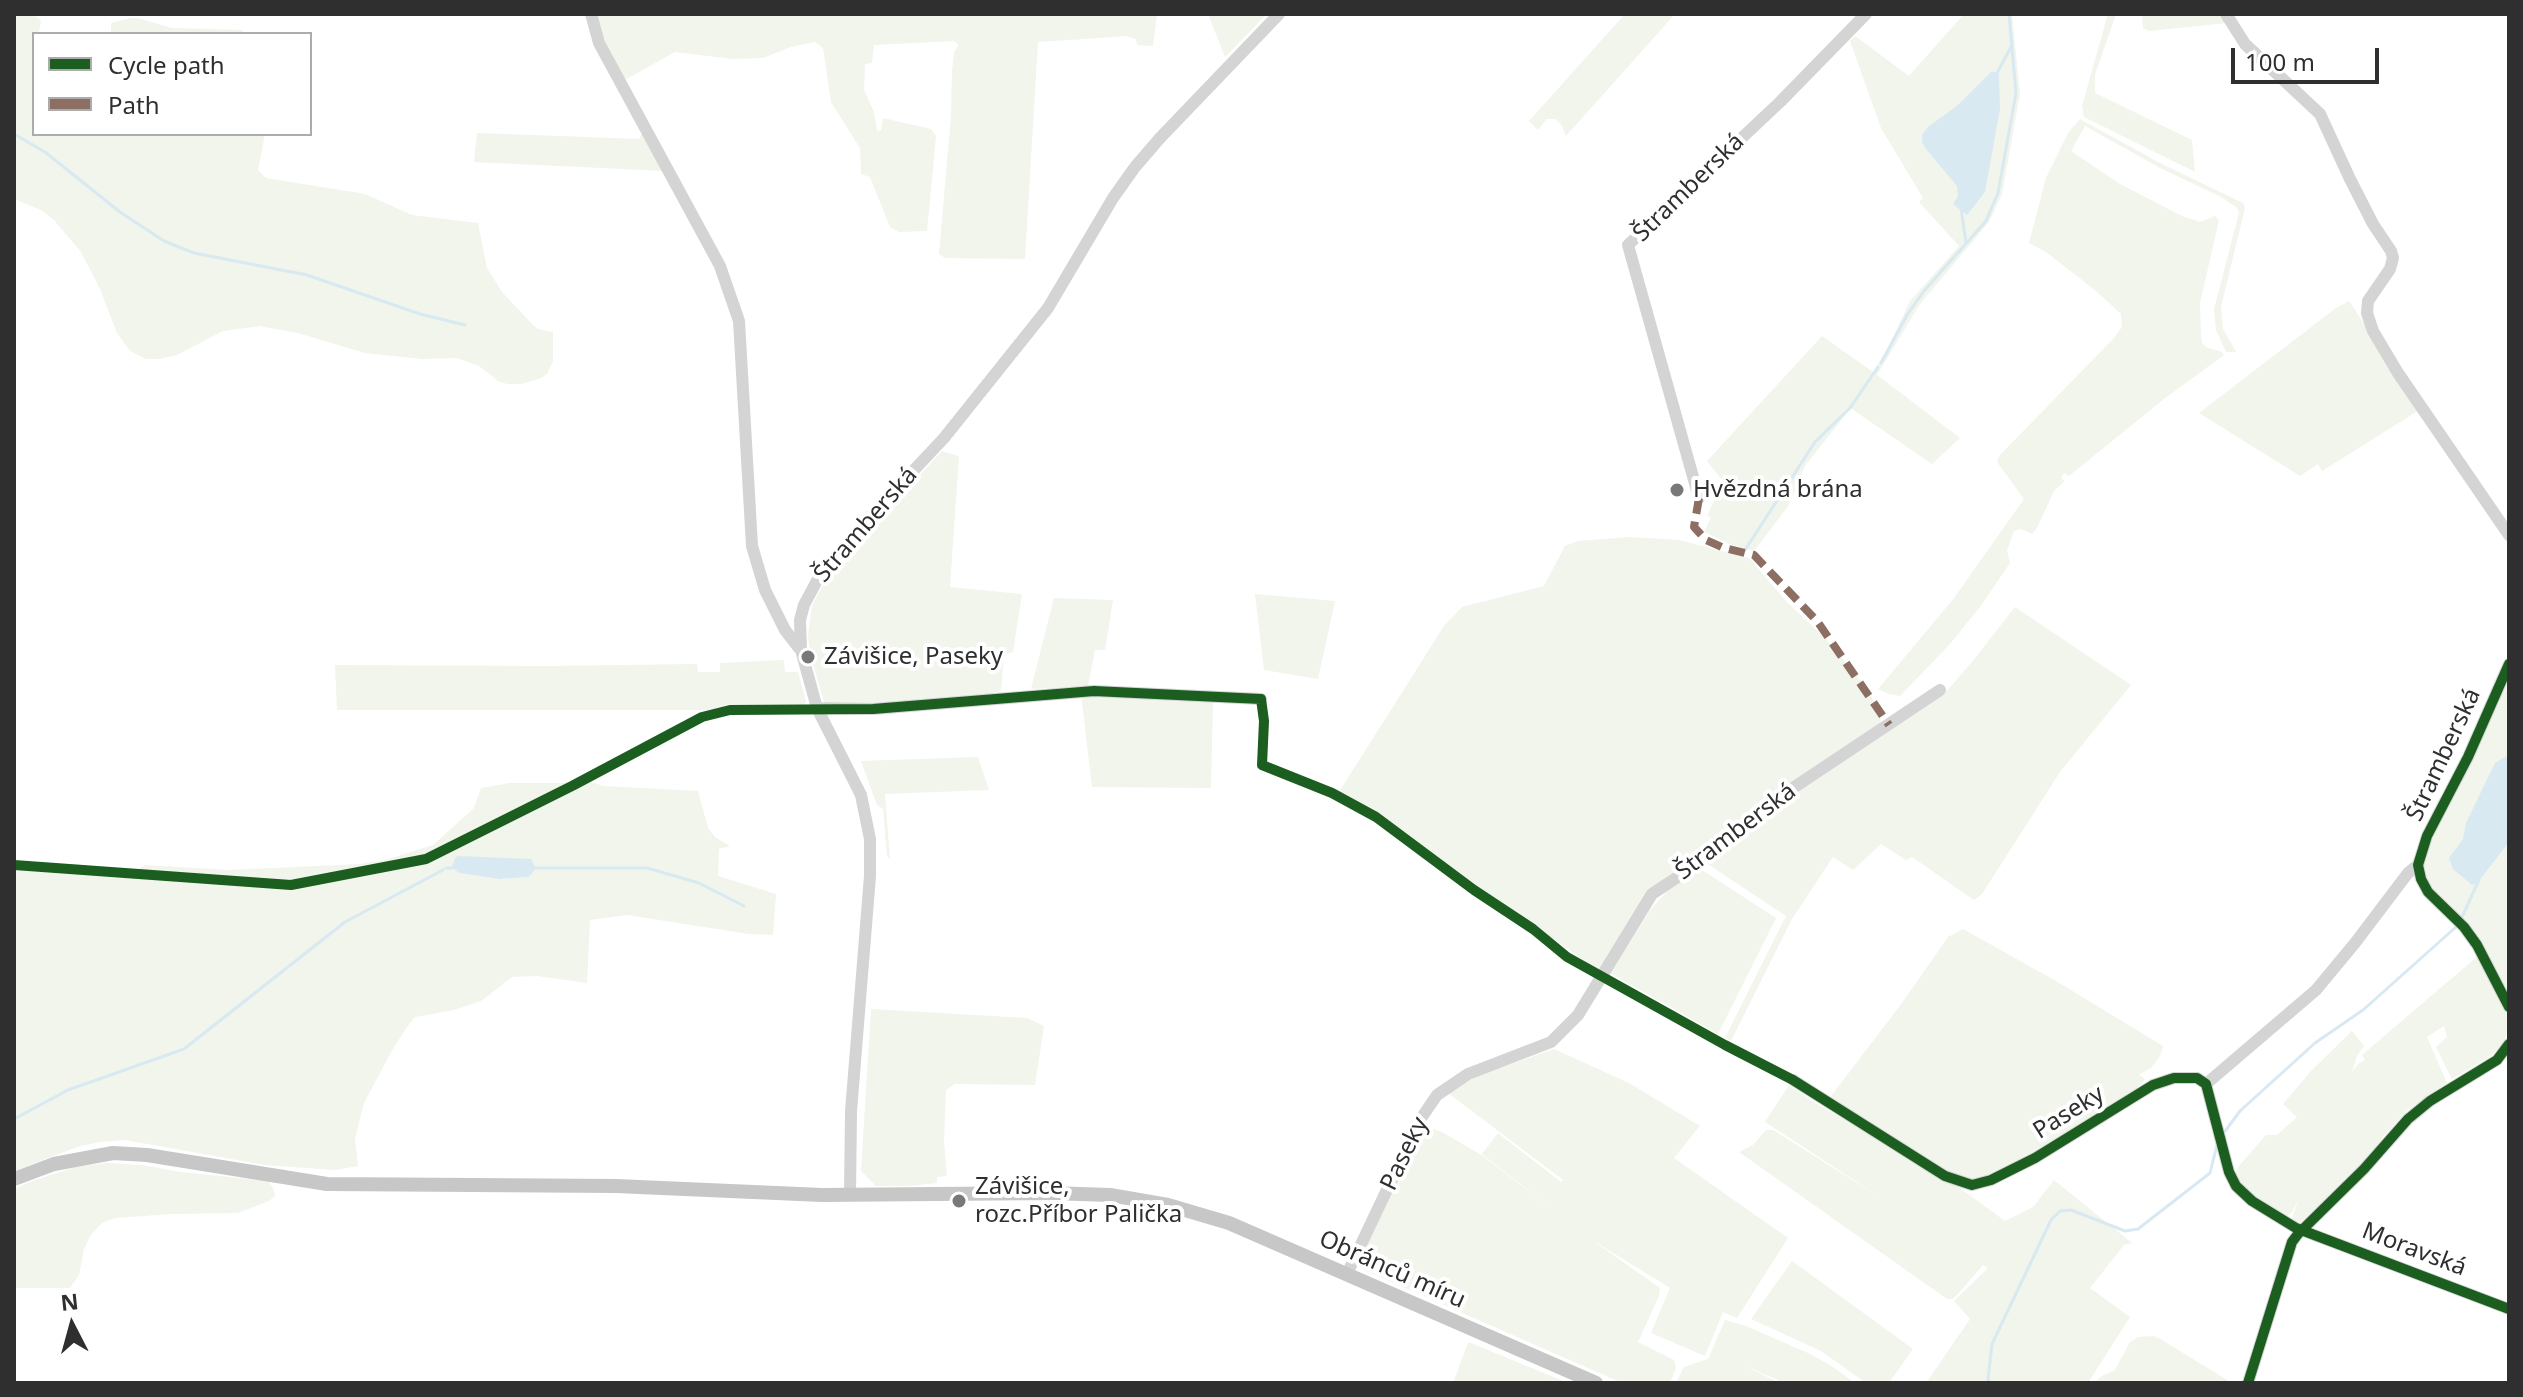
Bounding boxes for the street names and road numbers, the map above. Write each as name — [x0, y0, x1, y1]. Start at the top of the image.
street label: Štramberská — [1628, 128, 1750, 248]
street label: Štramberská — [808, 462, 924, 588]
street label: Štramberská — [2401, 684, 2487, 826]
street label: Štramberská — [1670, 777, 1802, 887]
street label: Paseky — [2028, 1080, 2110, 1146]
street label: Paseky — [1375, 1113, 1435, 1195]
street label: Moravská — [2358, 1217, 2470, 1283]
street label: Obránců míru — [1314, 1225, 1470, 1315]

